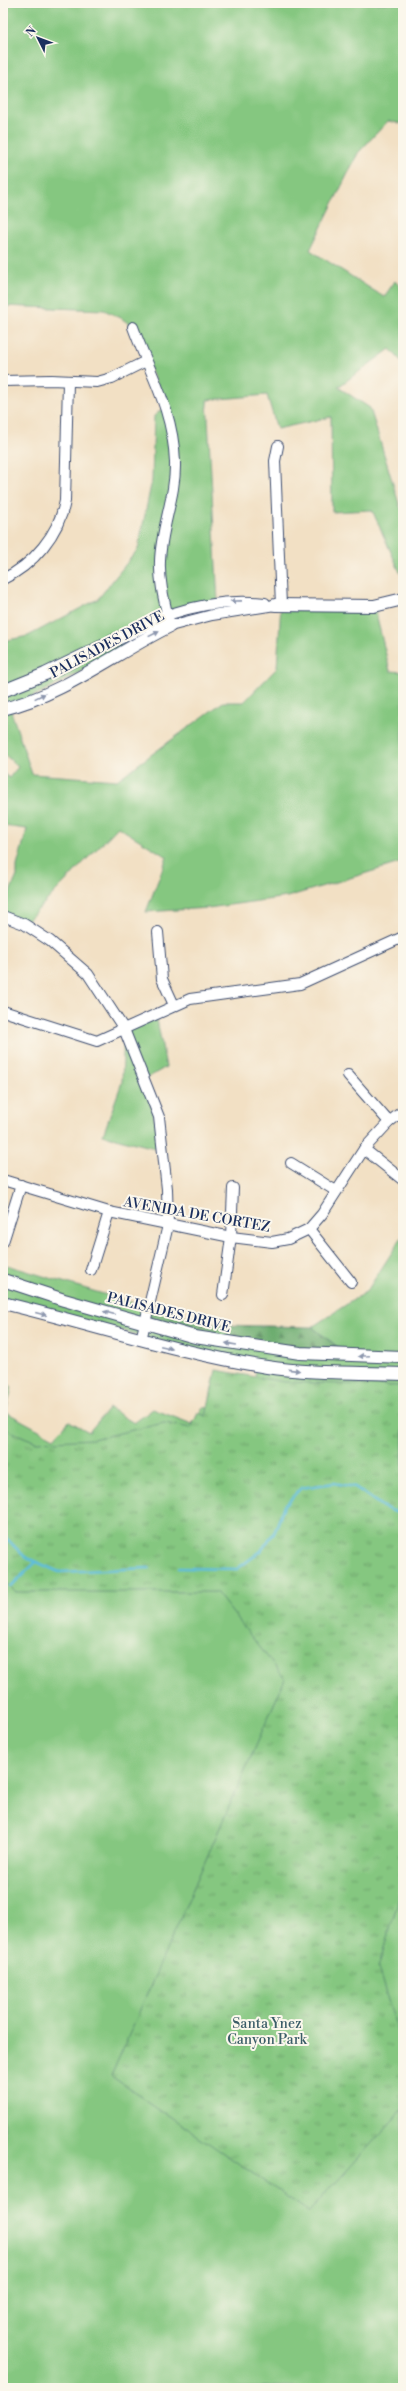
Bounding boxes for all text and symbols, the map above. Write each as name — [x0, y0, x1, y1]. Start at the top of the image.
north arrow — [18, 18, 58, 58]
text: N — [23, 24, 40, 40]
one-way arrow — [229, 598, 242, 604]
street label: PALISADES DRIVE — [47, 607, 168, 683]
one-way arrow — [148, 631, 159, 637]
one-way arrow — [34, 693, 45, 699]
street label: AVENIDA DE CORTEZ — [121, 1193, 271, 1237]
street label: PALISADES DRIVE — [105, 1289, 233, 1337]
one-way arrow — [103, 1309, 115, 1315]
one-way arrow — [34, 1311, 47, 1317]
one-way arrow — [225, 1341, 238, 1347]
one-way arrow — [160, 1345, 172, 1351]
one-way arrow — [357, 1353, 370, 1359]
one-way arrow — [288, 1366, 300, 1373]
park label: Santa Ynez Canyon Park — [227, 2015, 308, 2049]

